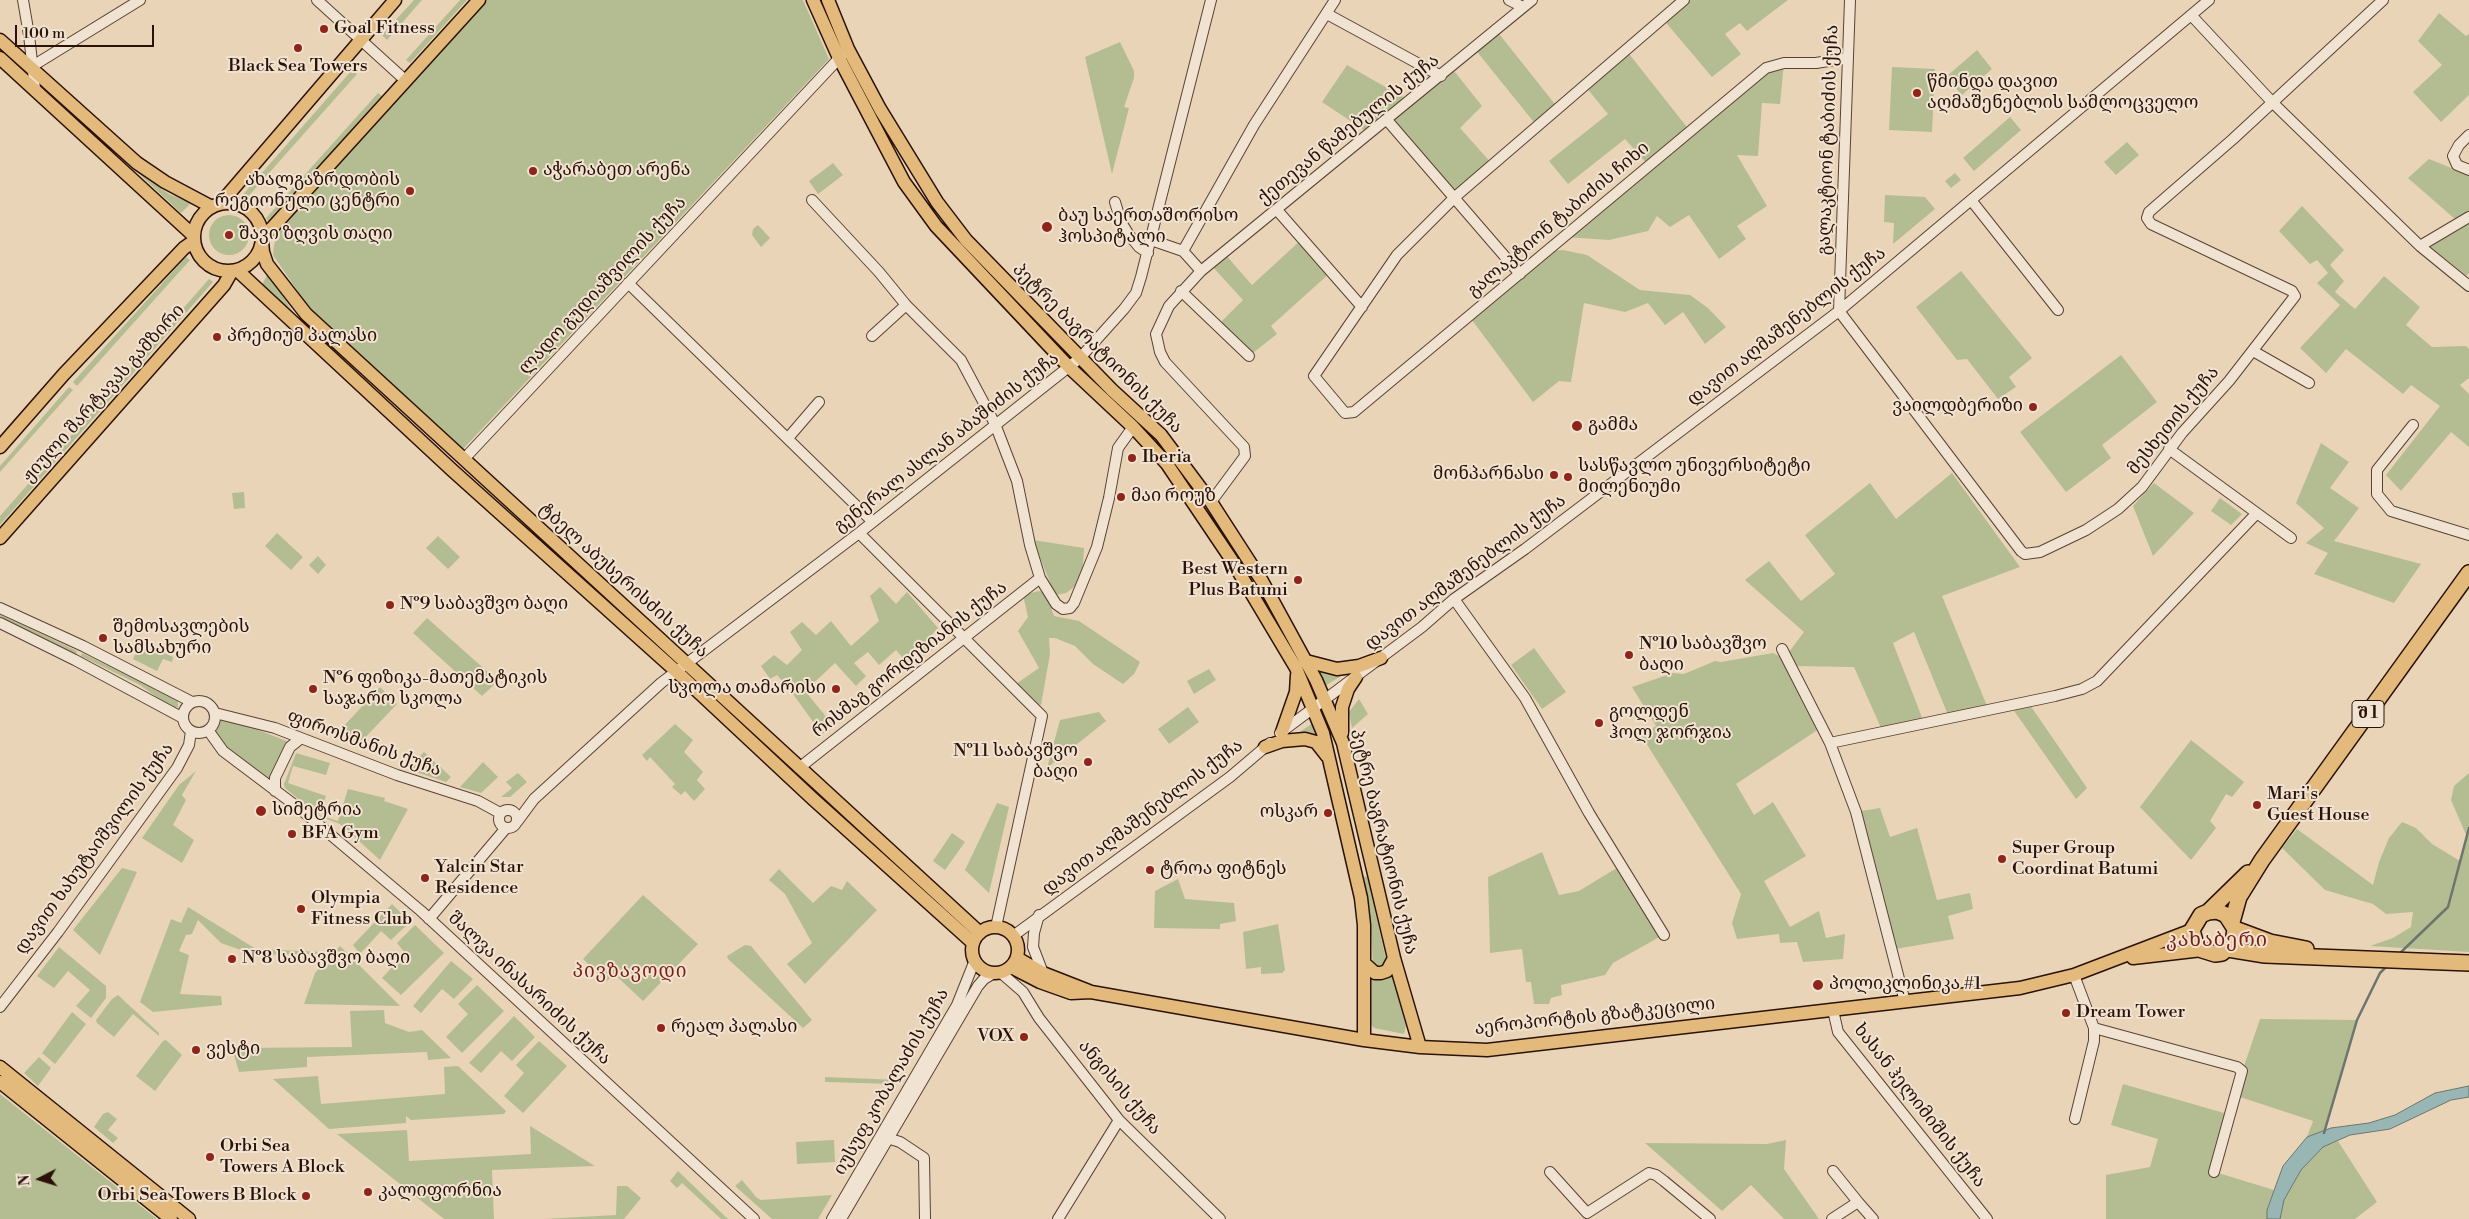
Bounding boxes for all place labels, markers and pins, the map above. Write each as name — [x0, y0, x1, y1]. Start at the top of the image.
place label: Goal Fitness — [334, 18, 435, 40]
marker: Goal Fitness — [318, 23, 330, 35]
marker: Black Sea Towers — [292, 42, 304, 54]
place label: Black Sea Towers — [228, 56, 368, 78]
place label: წმინდა დავით აღმაშენებლის სამლოცველო — [1927, 72, 2198, 115]
marker: წმინდა დავით აღმაშენებლის სამლოცველო — [1911, 87, 1923, 99]
place label: აჭარაბეთ არენა — [543, 160, 690, 182]
marker: აჭარაბეთ არენა — [527, 165, 539, 177]
place label: ახალგაზრდობის რეგიონული ცენტრი — [215, 170, 400, 212]
marker: ახალგაზრდობის რეგიონული ცენტრი — [404, 185, 416, 197]
place label: ბაუ საერთაშორისო ჰოსპიტალი — [1058, 206, 1239, 248]
marker: ბაუ საერთაშორისო ჰოსპიტალი — [1040, 220, 1054, 234]
place label: შავი ზღვის თაღი — [239, 224, 393, 246]
marker: შავი ზღვის თაღი — [223, 229, 235, 241]
place label: პრემიუმ პალასი — [227, 326, 377, 348]
marker: პრემიუმ პალასი — [211, 331, 223, 343]
place label: ვაილდბერიზი — [1892, 396, 2023, 418]
marker: ვაილდბერიზი — [2027, 401, 2039, 413]
place label: გამმა — [1588, 415, 1638, 437]
marker: გამმა — [1570, 419, 1584, 433]
place label: Iberia — [1142, 447, 1191, 469]
marker: Iberia — [1126, 452, 1138, 464]
place label: სასწავლო უნივერსიტეტი მილენიუმი — [1578, 456, 1811, 498]
place label: მონპარნასი — [1433, 464, 1544, 486]
marker: მონპარნასი — [1548, 469, 1560, 481]
marker: სასწავლო უნივერსიტეტი მილენიუმი — [1562, 471, 1574, 483]
place label: მაი როუზ — [1131, 486, 1216, 508]
marker: მაი როუზ — [1115, 491, 1127, 503]
place label: Best Western Plus Batumi — [1182, 559, 1288, 602]
marker: Best Western Plus Batumi — [1292, 574, 1304, 586]
place label: №9 საბავშვო ბაღი — [400, 594, 568, 616]
marker: №9 საბავშვო ბაღი — [384, 599, 396, 611]
place label: შემოსავლების სამსახური — [113, 617, 249, 660]
marker: შემოსავლების სამსახური — [97, 632, 109, 644]
place label: №10 საბავშვო ბაღი — [1639, 634, 1767, 676]
marker: №10 საბავშვო ბაღი — [1623, 649, 1635, 661]
place label: №6 ფიზიკა-მათემატიკის საჯარო სკოლა — [323, 668, 548, 711]
place label: სკოლა თამარისი — [668, 678, 826, 700]
marker: №6 ფიზიკა-მათემატიკის საჯარო სკოლა — [307, 683, 319, 695]
marker: სკოლა თამარისი — [830, 683, 842, 695]
place label: გოლდენ ჰოლ ჯორჯია — [1609, 702, 1732, 744]
marker: გოლდენ ჰოლ ჯორჯია — [1593, 717, 1605, 729]
place label: №11 საბავშვო ბაღი — [953, 741, 1078, 784]
marker: №11 საბავშვო ბაღი — [1082, 756, 1094, 768]
place label: Mari's Guest House — [2267, 784, 2369, 826]
marker: Mari's Guest House — [2251, 799, 2263, 811]
place label: სიმეტრია — [272, 800, 362, 822]
place label: ოსკარ — [1260, 802, 1318, 824]
marker: სიმეტრია — [254, 804, 268, 818]
marker: ოსკარ — [1322, 807, 1334, 819]
place label: BFA Gym — [302, 823, 379, 845]
marker: BFA Gym — [286, 828, 298, 840]
place label: Super Group Coordinat Batumi — [2012, 838, 2158, 881]
marker: Super Group Coordinat Batumi — [1996, 853, 2008, 865]
place label: Yalcin Star Residence — [435, 857, 524, 900]
place label: ტროა ფიტნეს — [1160, 859, 1286, 881]
marker: ტროა ფიტნეს — [1144, 864, 1156, 876]
marker: Yalcin Star Residence — [419, 872, 431, 884]
place label: Olympia Fitness Club — [311, 888, 412, 931]
marker: Olympia Fitness Club — [295, 903, 307, 915]
place label: №8 საბავშვო ბაღი — [242, 948, 410, 970]
marker: №8 საბავშვო ბაღი — [226, 953, 238, 965]
place label: პოლიკლინიკა #1 — [1829, 974, 1981, 996]
marker: პოლიკლინიკა #1 — [1811, 978, 1825, 992]
place label: Dream Tower — [2076, 1002, 2185, 1024]
marker: Dream Tower — [2060, 1007, 2072, 1019]
place label: რეალ პალასი — [671, 1017, 798, 1039]
marker: რეალ პალასი — [655, 1022, 667, 1034]
place label: VOX — [977, 1026, 1014, 1048]
marker: VOX — [1018, 1031, 1030, 1043]
place label: ვესტი — [206, 1039, 260, 1061]
marker: ვესტი — [190, 1044, 202, 1056]
place label: Orbi Sea Towers A Block — [220, 1136, 344, 1178]
marker: Orbi Sea Towers A Block — [204, 1151, 216, 1163]
place label: კალიფორნია — [378, 1181, 502, 1203]
place label: Orbi Sea Towers B Block — [98, 1185, 296, 1207]
marker: კალიფორნია — [362, 1186, 374, 1198]
marker: Orbi Sea Towers B Block — [300, 1190, 312, 1202]

